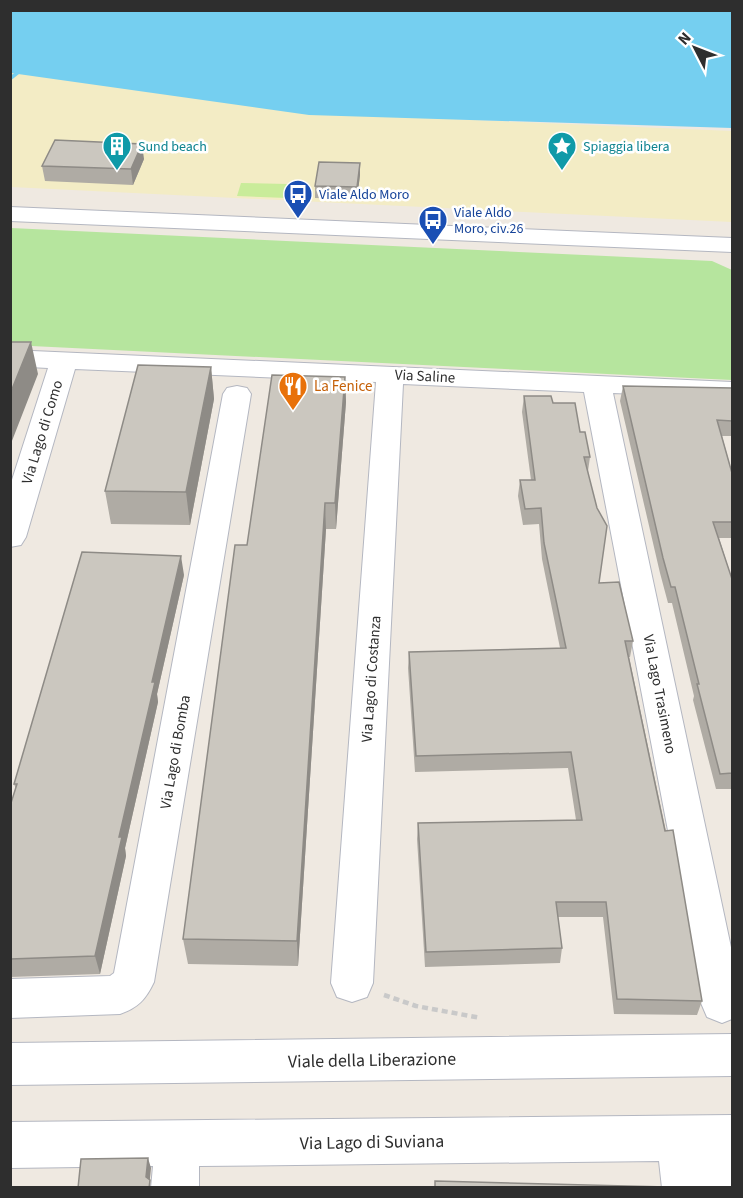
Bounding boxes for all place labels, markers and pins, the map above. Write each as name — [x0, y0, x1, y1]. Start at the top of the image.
building icon: Sund beach — [101, 130, 133, 172]
place icon: Spiaggia libera — [546, 130, 578, 172]
place label: Sund beach — [138, 137, 207, 157]
place label: Spiaggia libera — [583, 137, 669, 157]
bus stop icon: Viale Aldo Moro — [282, 178, 314, 220]
place label: Viale Aldo Moro — [319, 185, 409, 205]
place label: Viale Aldo Moro, civ.26 — [454, 203, 524, 239]
bus stop icon: Viale Aldo Moro, civ.26 — [417, 204, 449, 246]
restaurant icon: La Fenice — [277, 370, 309, 412]
place label: La Fenice — [314, 376, 372, 397]

